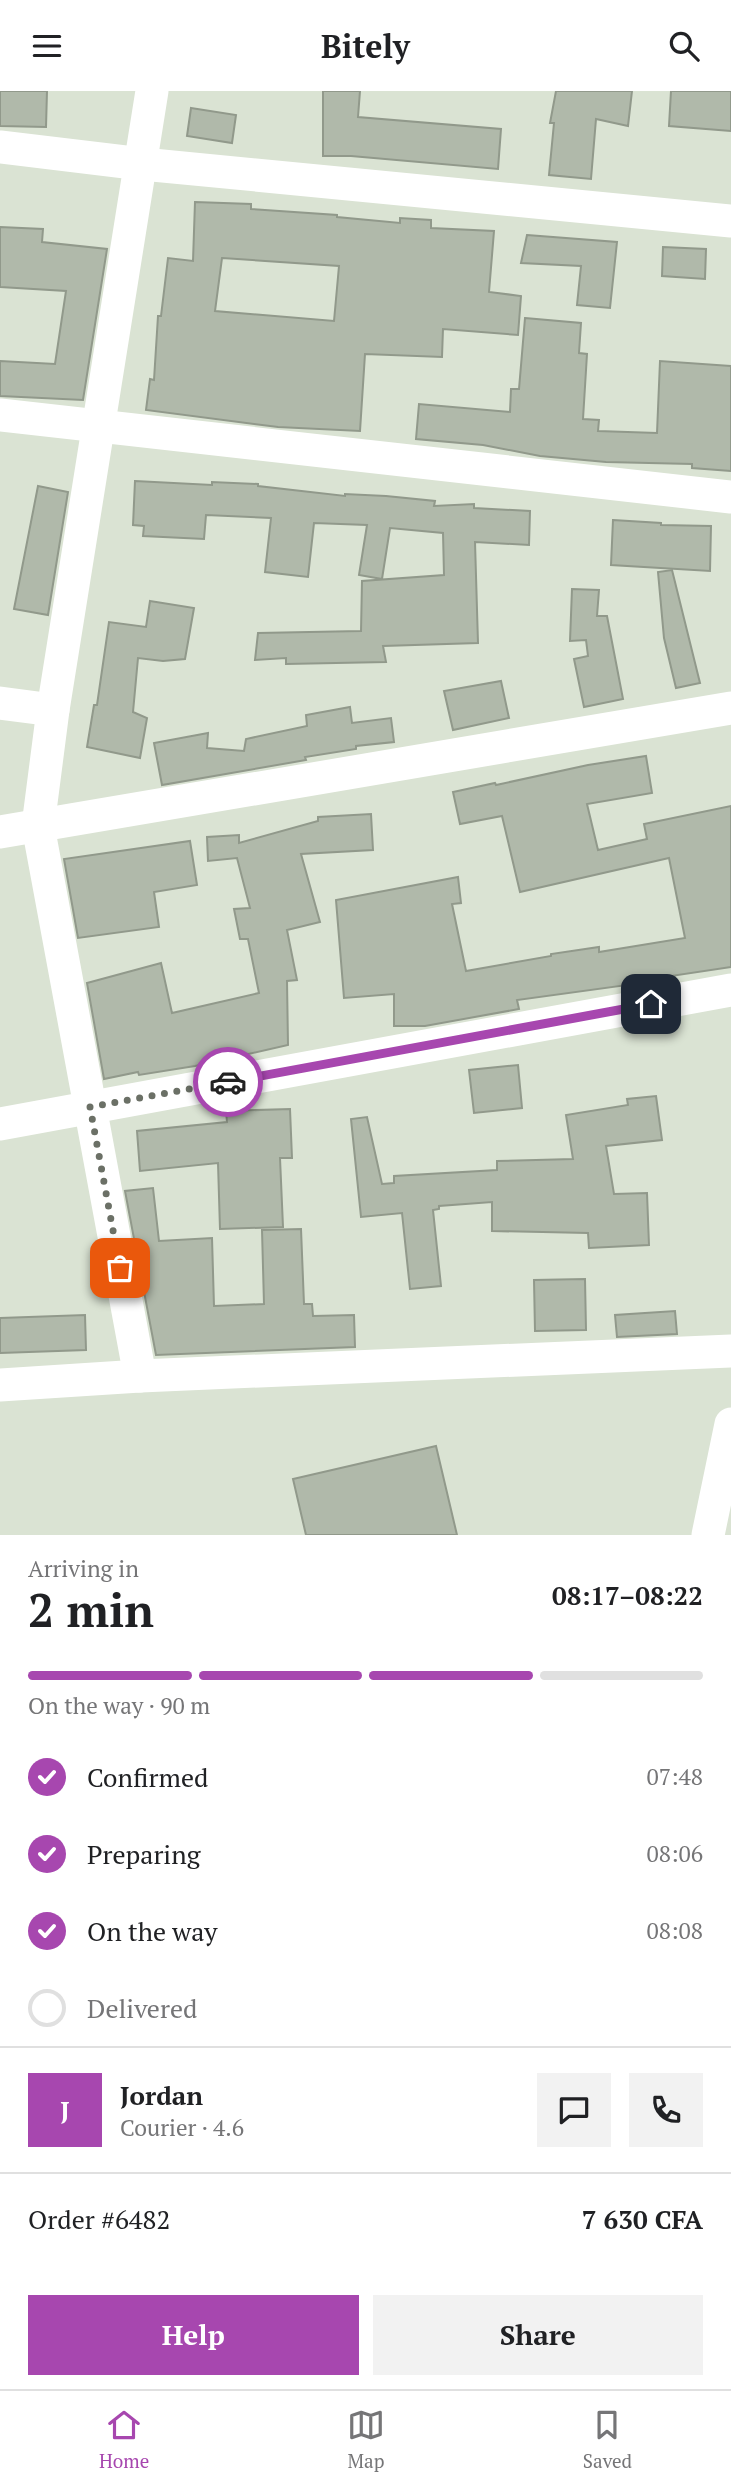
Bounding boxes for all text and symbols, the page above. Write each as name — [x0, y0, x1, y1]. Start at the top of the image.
text: Bitely — [321, 25, 410, 67]
icon: menu — [28, 27, 66, 65]
icon: search — [665, 27, 703, 65]
pin — [621, 974, 681, 1034]
icon: home — [632, 985, 670, 1023]
courier — [193, 1047, 263, 1117]
icon: car — [209, 1063, 247, 1101]
pin — [90, 1238, 150, 1298]
icon: bag — [101, 1249, 139, 1287]
text: Arriving in — [28, 1553, 139, 1584]
text: 08:17–08:22 — [552, 1578, 703, 1612]
text: 2 min — [28, 1579, 154, 1640]
text: On the way · 90 m — [28, 1690, 210, 1721]
icon: check — [28, 1758, 66, 1796]
text: Confirmed — [87, 1760, 208, 1794]
text: 07:48 — [646, 1761, 703, 1792]
icon: check — [28, 1835, 66, 1873]
text: Preparing — [87, 1837, 200, 1871]
text: 08:06 — [646, 1838, 703, 1869]
icon: check — [28, 1912, 66, 1950]
text: On the way — [87, 1914, 218, 1948]
text: 08:08 — [646, 1915, 703, 1946]
text: Delivered — [87, 1991, 197, 2025]
button: chat — [537, 2073, 611, 2147]
button: phone — [629, 2073, 703, 2147]
text: Jordan — [120, 2078, 203, 2112]
text: J — [60, 2093, 70, 2127]
text: Courier · 4.6 — [120, 2112, 244, 2143]
text: Order #6482 — [28, 2202, 170, 2236]
text: 7 630 CFA — [582, 2202, 703, 2236]
button: Help — [28, 2295, 359, 2375]
button: Share — [373, 2295, 703, 2375]
tab: Home — [99, 2406, 149, 2473]
tab: Map — [347, 2406, 385, 2473]
tab: Saved — [583, 2406, 632, 2473]

